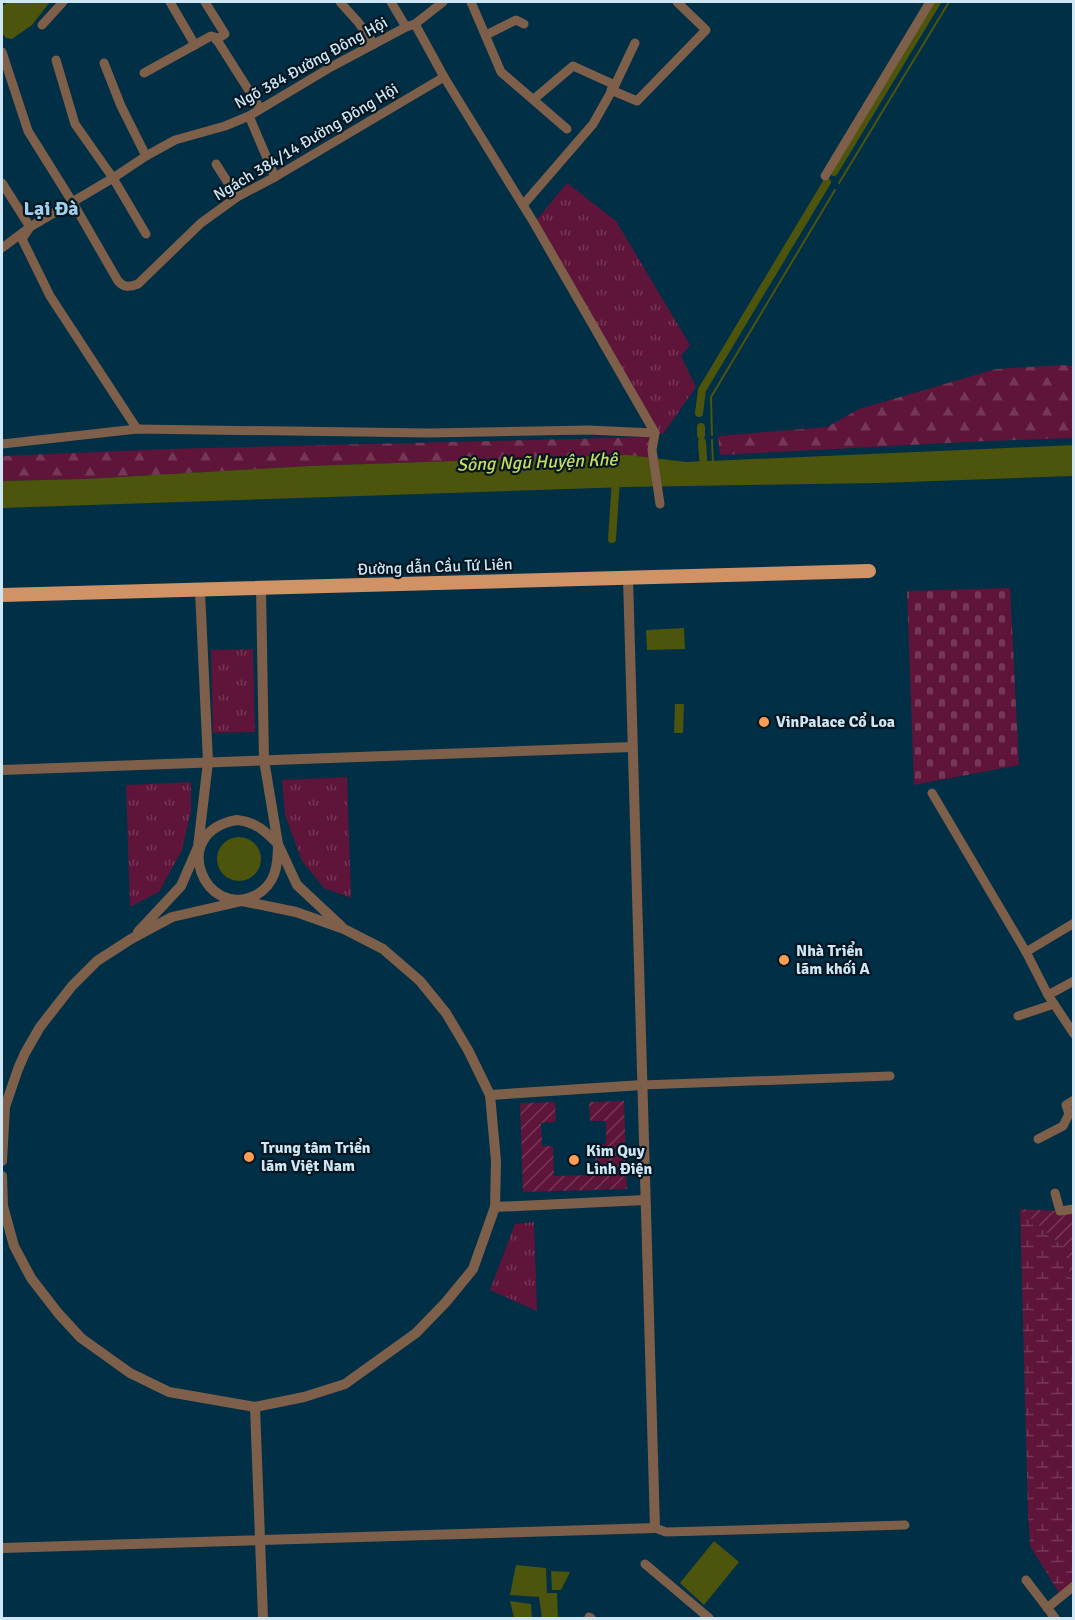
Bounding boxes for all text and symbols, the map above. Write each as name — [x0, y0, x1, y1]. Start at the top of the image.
street label: Ngõ 384 Đường Đông Hội — [231, 13, 391, 113]
street label: Ngách 384/14 Đường Đông Hội — [210, 79, 402, 205]
district label: Lại Đà — [24, 196, 78, 221]
water label: Sông Ngũ Huyện Khê — [456, 448, 619, 476]
street label: Đường dẫn Cầu Tứ Liên — [357, 554, 513, 580]
place label: VinPalace Cổ Loa — [776, 711, 895, 732]
marker: VinPalace Cổ Loa — [757, 715, 771, 729]
place label: Nhà Triển lãm khối A — [796, 940, 870, 979]
marker: Nhà Triển lãm khối A — [777, 953, 791, 967]
place label: Trung tâm Triển lãm Việt Nam — [261, 1137, 371, 1176]
place label: Kim Quy Linh Điện — [586, 1141, 652, 1179]
marker: Trung tâm Triển lãm Việt Nam — [242, 1150, 256, 1164]
marker: Kim Quy Linh Điện — [567, 1153, 581, 1167]

